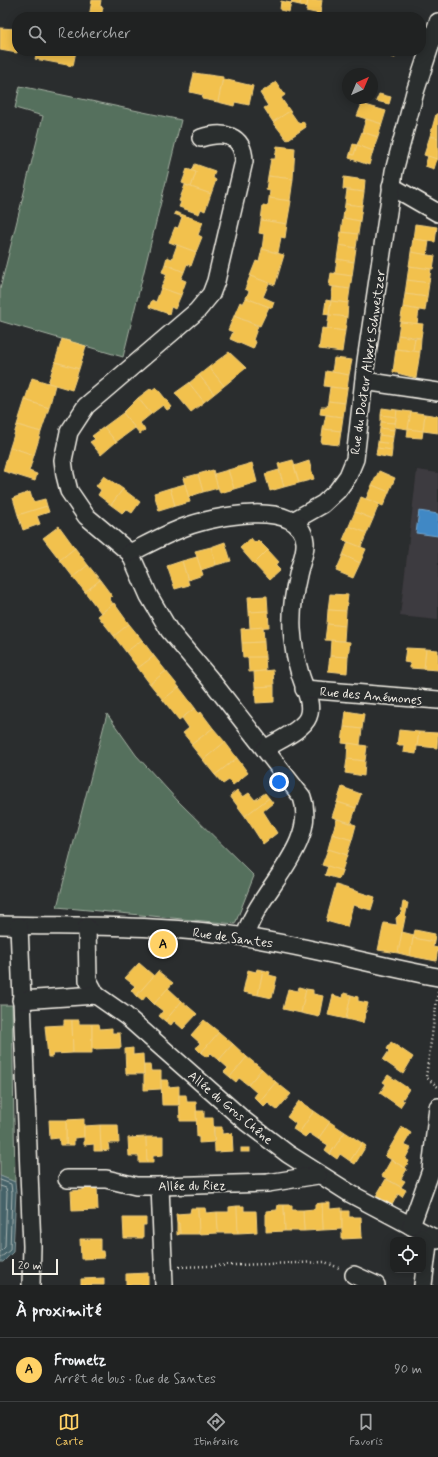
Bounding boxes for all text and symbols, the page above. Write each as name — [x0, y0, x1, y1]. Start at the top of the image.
search box — [12, 12, 426, 56]
icon: search — [26, 23, 48, 45]
text: Rechercher — [58, 24, 131, 44]
north arrow — [342, 68, 378, 104]
street label: Rue du Docteur Albert Schweitzer — [347, 268, 390, 456]
street label: Rue des Anémones — [319, 684, 423, 709]
your location — [269, 772, 289, 792]
street label: Rue de Santes — [192, 924, 274, 953]
pin: A — [150, 929, 176, 959]
street label: Allée du Gros Chêne — [184, 1068, 276, 1149]
street label: Allée du Riez — [158, 1177, 227, 1196]
map controls — [390, 1237, 426, 1273]
button: locate — [390, 1237, 426, 1273]
scale bar — [12, 1257, 58, 1276]
text: 20 m — [18, 1259, 41, 1273]
text: À proximité — [16, 1300, 101, 1322]
text: Frometz — [54, 1351, 106, 1371]
text: A — [25, 1361, 33, 1378]
text: 90 m — [394, 1361, 422, 1378]
text: Arrêt de bus · Rue de Santes — [54, 1371, 216, 1388]
tab: Carte — [55, 1411, 83, 1449]
tab: Itinéraire — [194, 1411, 239, 1449]
tab: Favoris — [349, 1411, 383, 1449]

